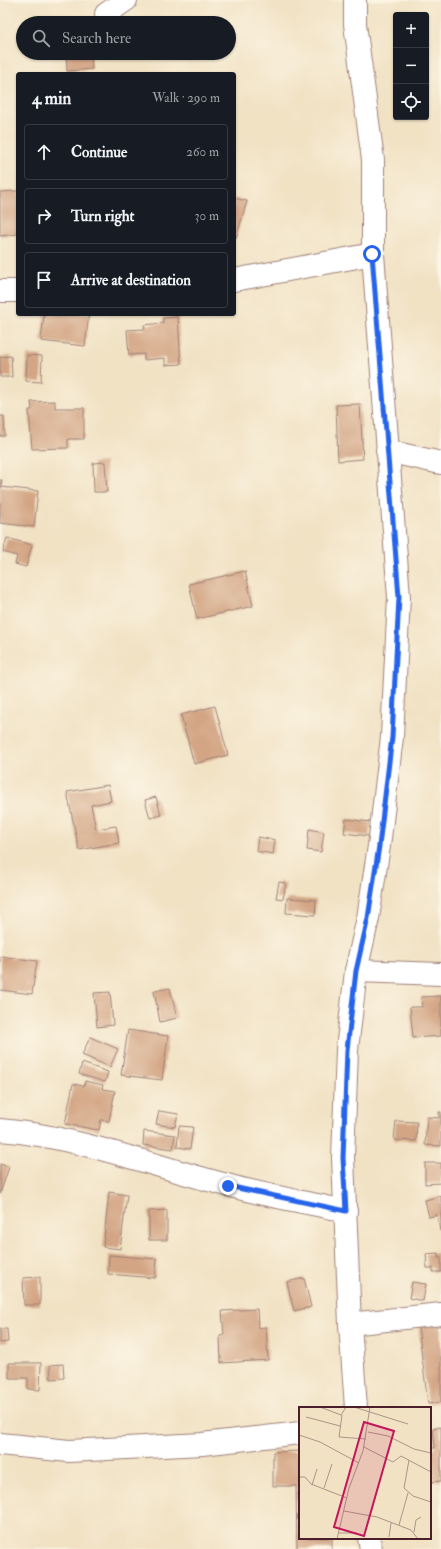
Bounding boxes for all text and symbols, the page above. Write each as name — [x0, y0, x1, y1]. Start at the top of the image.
map controls — [393, 12, 429, 120]
button: + — [393, 12, 429, 48]
search box — [16, 16, 236, 60]
icon: search — [30, 27, 52, 49]
text: Search here — [62, 29, 131, 48]
button: − — [393, 48, 429, 84]
button: locate — [393, 84, 429, 120]
text: 4 min — [32, 88, 71, 109]
text: Walk · 290 m — [152, 90, 220, 106]
icon: ahead — [33, 141, 55, 163]
text: Continue — [71, 143, 127, 162]
text: 260 m — [186, 144, 219, 160]
icon: right — [33, 205, 55, 227]
text: Turn right — [71, 207, 134, 226]
text: 30 m — [195, 208, 219, 224]
route start — [363, 245, 381, 263]
icon: arrive — [33, 269, 55, 291]
text: Arrive at destination — [71, 271, 191, 290]
route end — [219, 1177, 237, 1195]
inset map — [299, 1407, 431, 1539]

